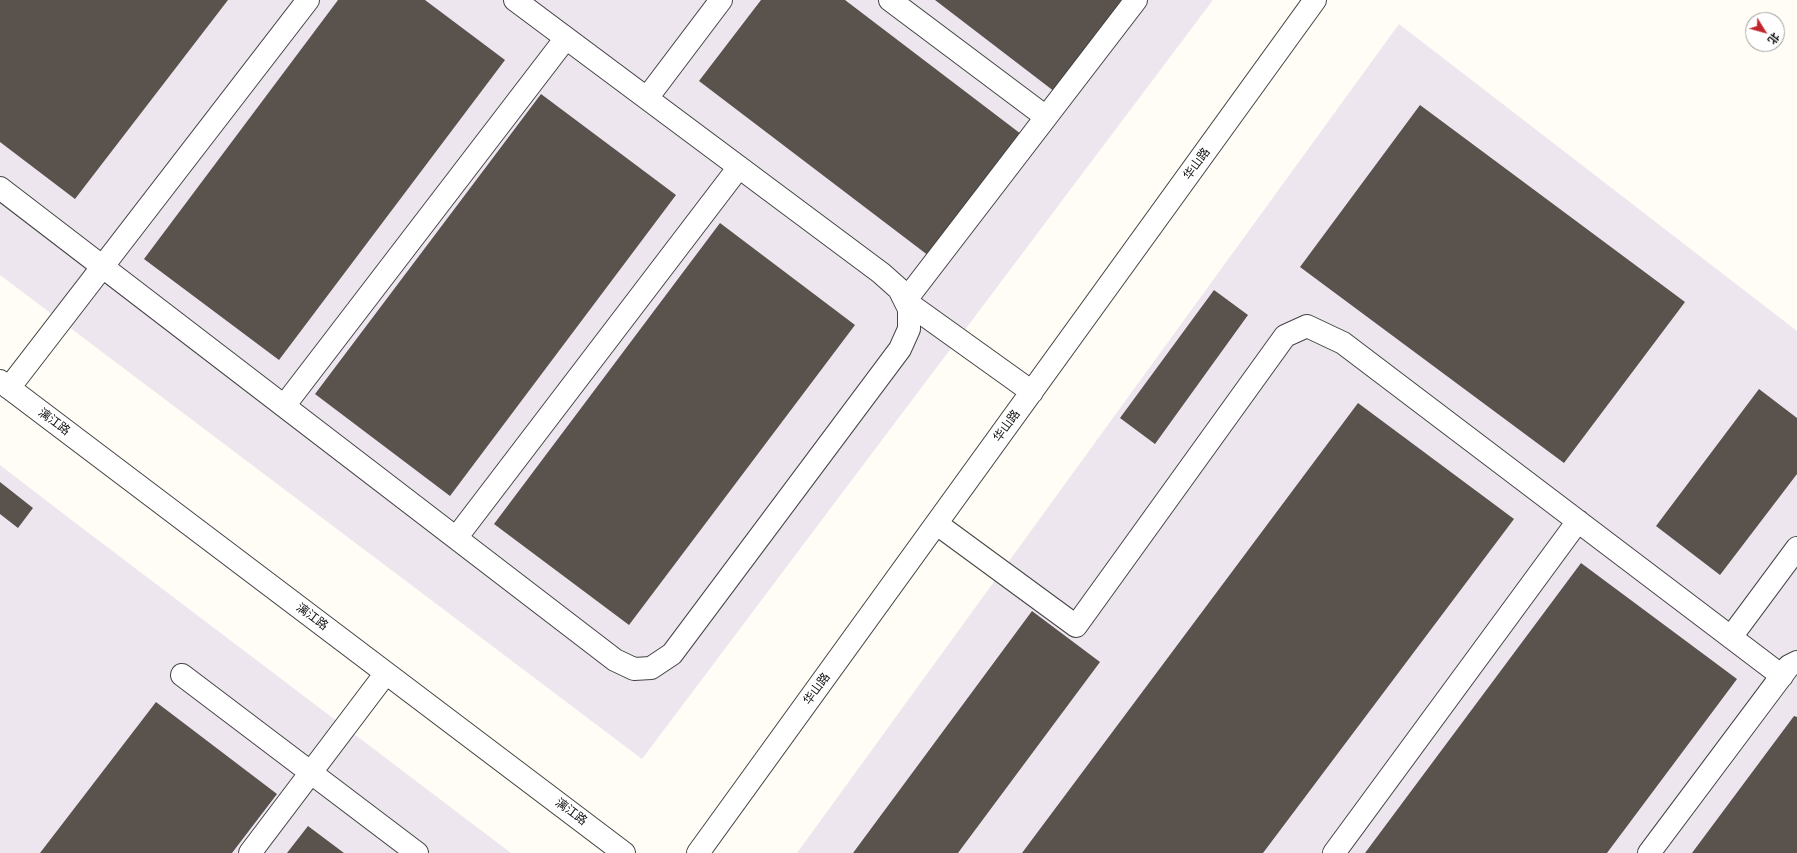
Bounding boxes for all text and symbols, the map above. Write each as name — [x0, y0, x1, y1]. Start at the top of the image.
north arrow — [1745, 12, 1785, 52]
text: 北 — [1765, 30, 1783, 47]
street label: 华山路 — [1181, 145, 1213, 183]
street label: 漓江路 — [35, 405, 73, 439]
street label: 华山路 — [991, 407, 1023, 445]
street label: 漓江路 — [293, 600, 331, 634]
street label: 华山路 — [801, 670, 833, 708]
street label: 漓江路 — [552, 795, 590, 829]

